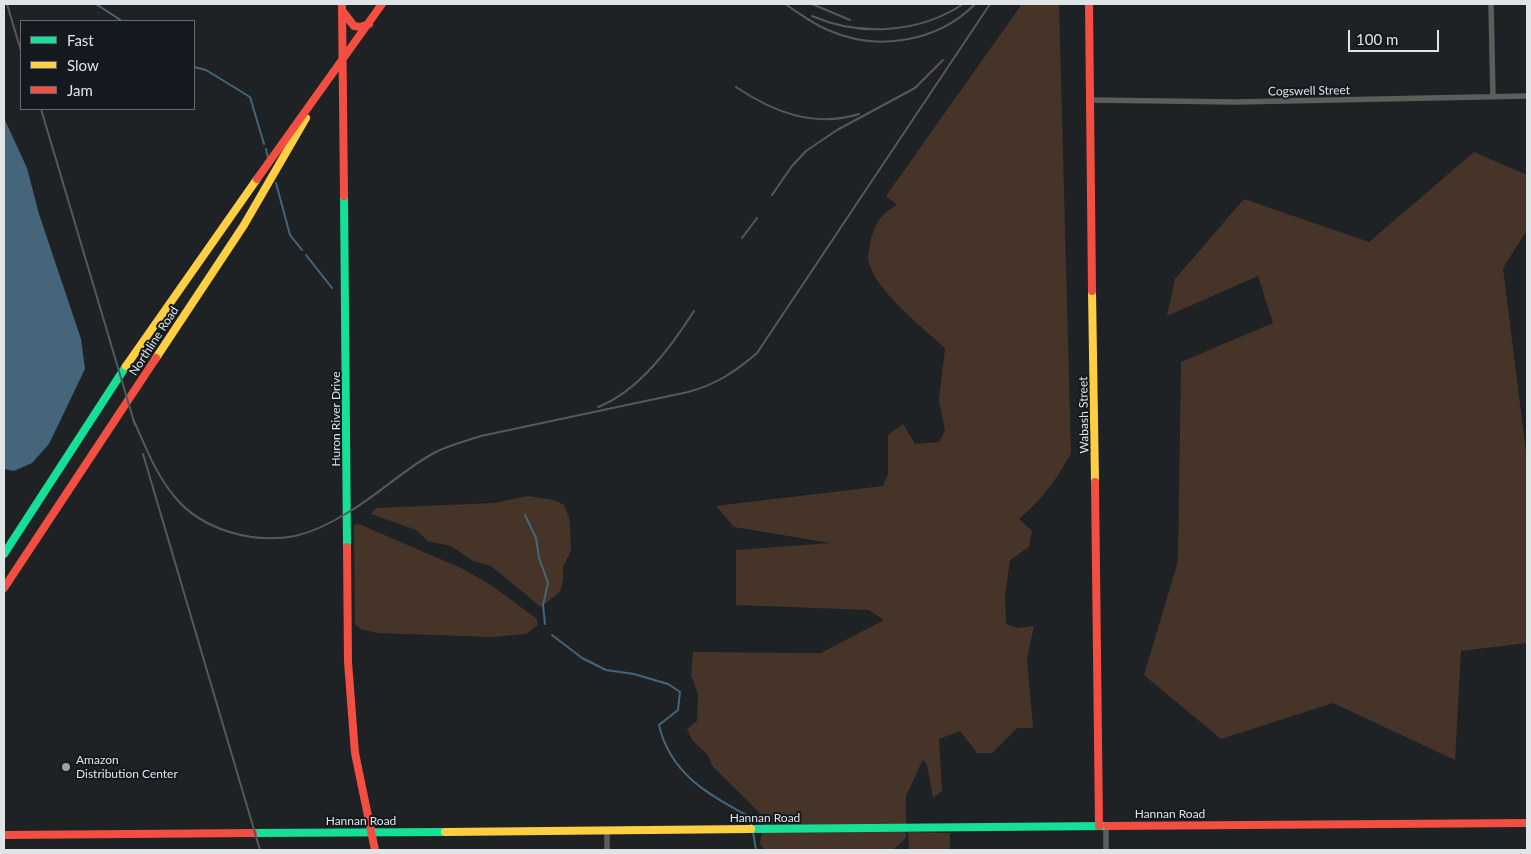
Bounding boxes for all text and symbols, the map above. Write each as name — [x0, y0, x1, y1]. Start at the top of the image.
legend — [20, 20, 195, 110]
scale bar — [1351, 20, 1442, 52]
text: 100 m — [1356, 30, 1398, 48]
text: Fast — [67, 31, 94, 49]
text: Slow — [67, 56, 99, 74]
text: Jam — [67, 81, 93, 99]
street label: Cogswell Street — [1268, 83, 1350, 99]
street label: Northline Road — [126, 304, 182, 378]
street label: Huron River Drive — [329, 371, 343, 467]
street label: Wabash Street — [1076, 376, 1092, 454]
place label: Amazon Distribution Center — [76, 753, 178, 781]
marker: Amazon Distribution Center — [60, 761, 72, 773]
street label: Hannan Road — [1135, 807, 1205, 821]
street label: Hannan Road — [730, 811, 800, 825]
street label: Hannan Road — [326, 814, 396, 828]

